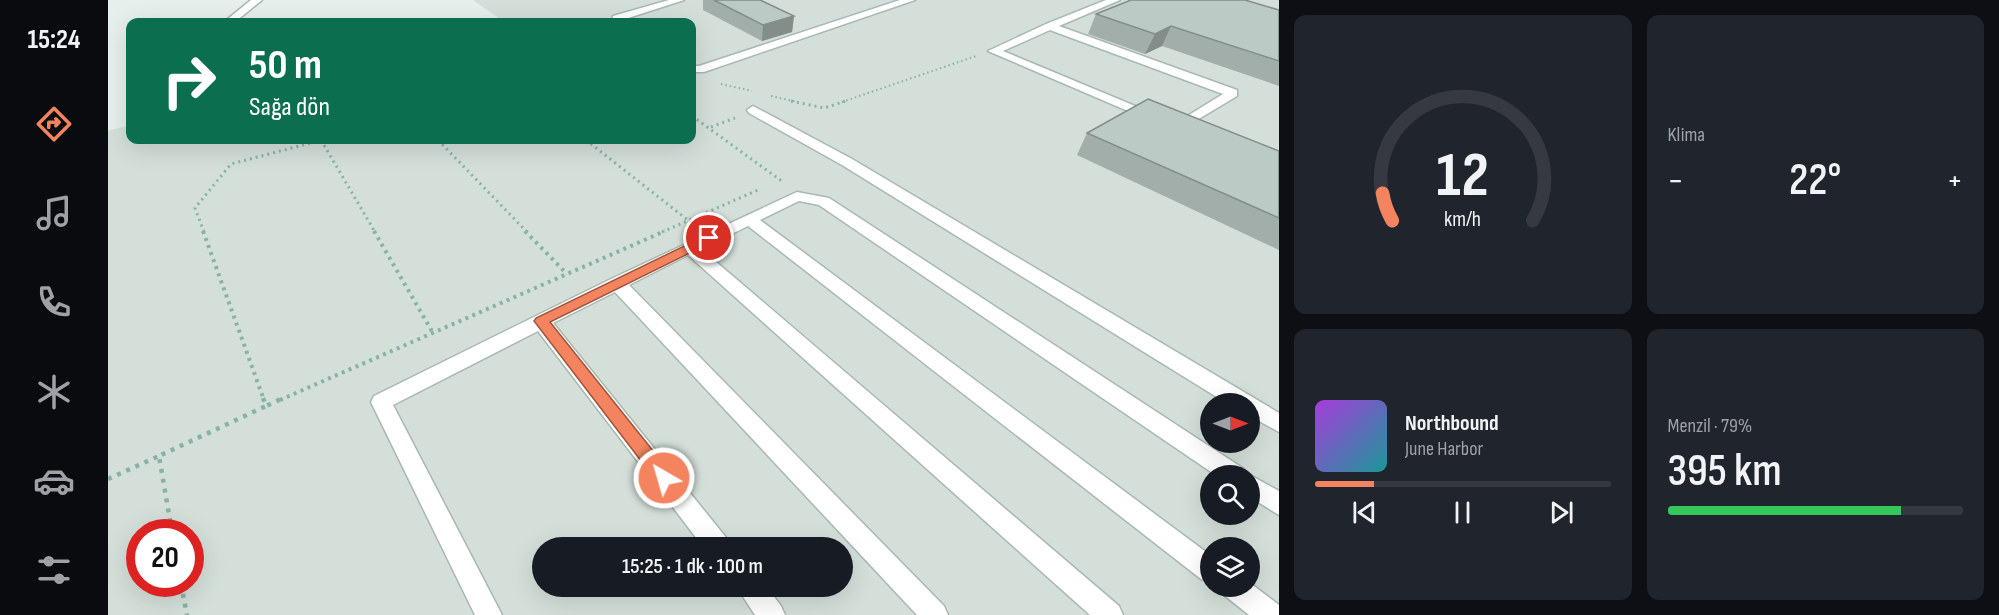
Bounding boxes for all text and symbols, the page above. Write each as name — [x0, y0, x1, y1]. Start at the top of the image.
text: 15:24 — [28, 24, 80, 56]
text: 50 m — [249, 40, 322, 91]
icon: right — [150, 42, 228, 120]
text: Sağa dön — [249, 91, 330, 123]
icon: directions — [33, 103, 75, 145]
text: Klima — [1668, 123, 1705, 147]
text: 12 — [1436, 139, 1489, 214]
text: 22° — [1789, 153, 1841, 208]
text: − — [1668, 161, 1684, 201]
text: + — [1947, 161, 1963, 201]
icon: music — [33, 192, 75, 234]
text: km/h — [1444, 208, 1481, 233]
pin — [683, 212, 734, 263]
icon: arrive — [692, 221, 725, 254]
icon: phone — [33, 281, 75, 323]
icon: climate — [33, 371, 75, 413]
north arrow — [1200, 393, 1260, 453]
map controls — [1200, 393, 1260, 597]
text: Northbound — [1405, 410, 1499, 437]
text: Menzil · 79% — [1668, 414, 1752, 438]
text: June Harbor — [1405, 437, 1483, 461]
text: 395 km — [1668, 444, 1782, 499]
position arrow — [632, 446, 696, 510]
icon: car — [33, 460, 75, 502]
button: search — [1200, 465, 1260, 525]
icon: previous — [1348, 496, 1381, 529]
icon: pause — [1446, 496, 1479, 529]
icon: next — [1545, 496, 1578, 529]
speed limit sign: 20 — [126, 519, 204, 597]
button: layers — [1200, 537, 1260, 597]
icon: filters — [33, 549, 75, 591]
text: 15:25 · 1 dk · 100 m — [622, 553, 763, 580]

